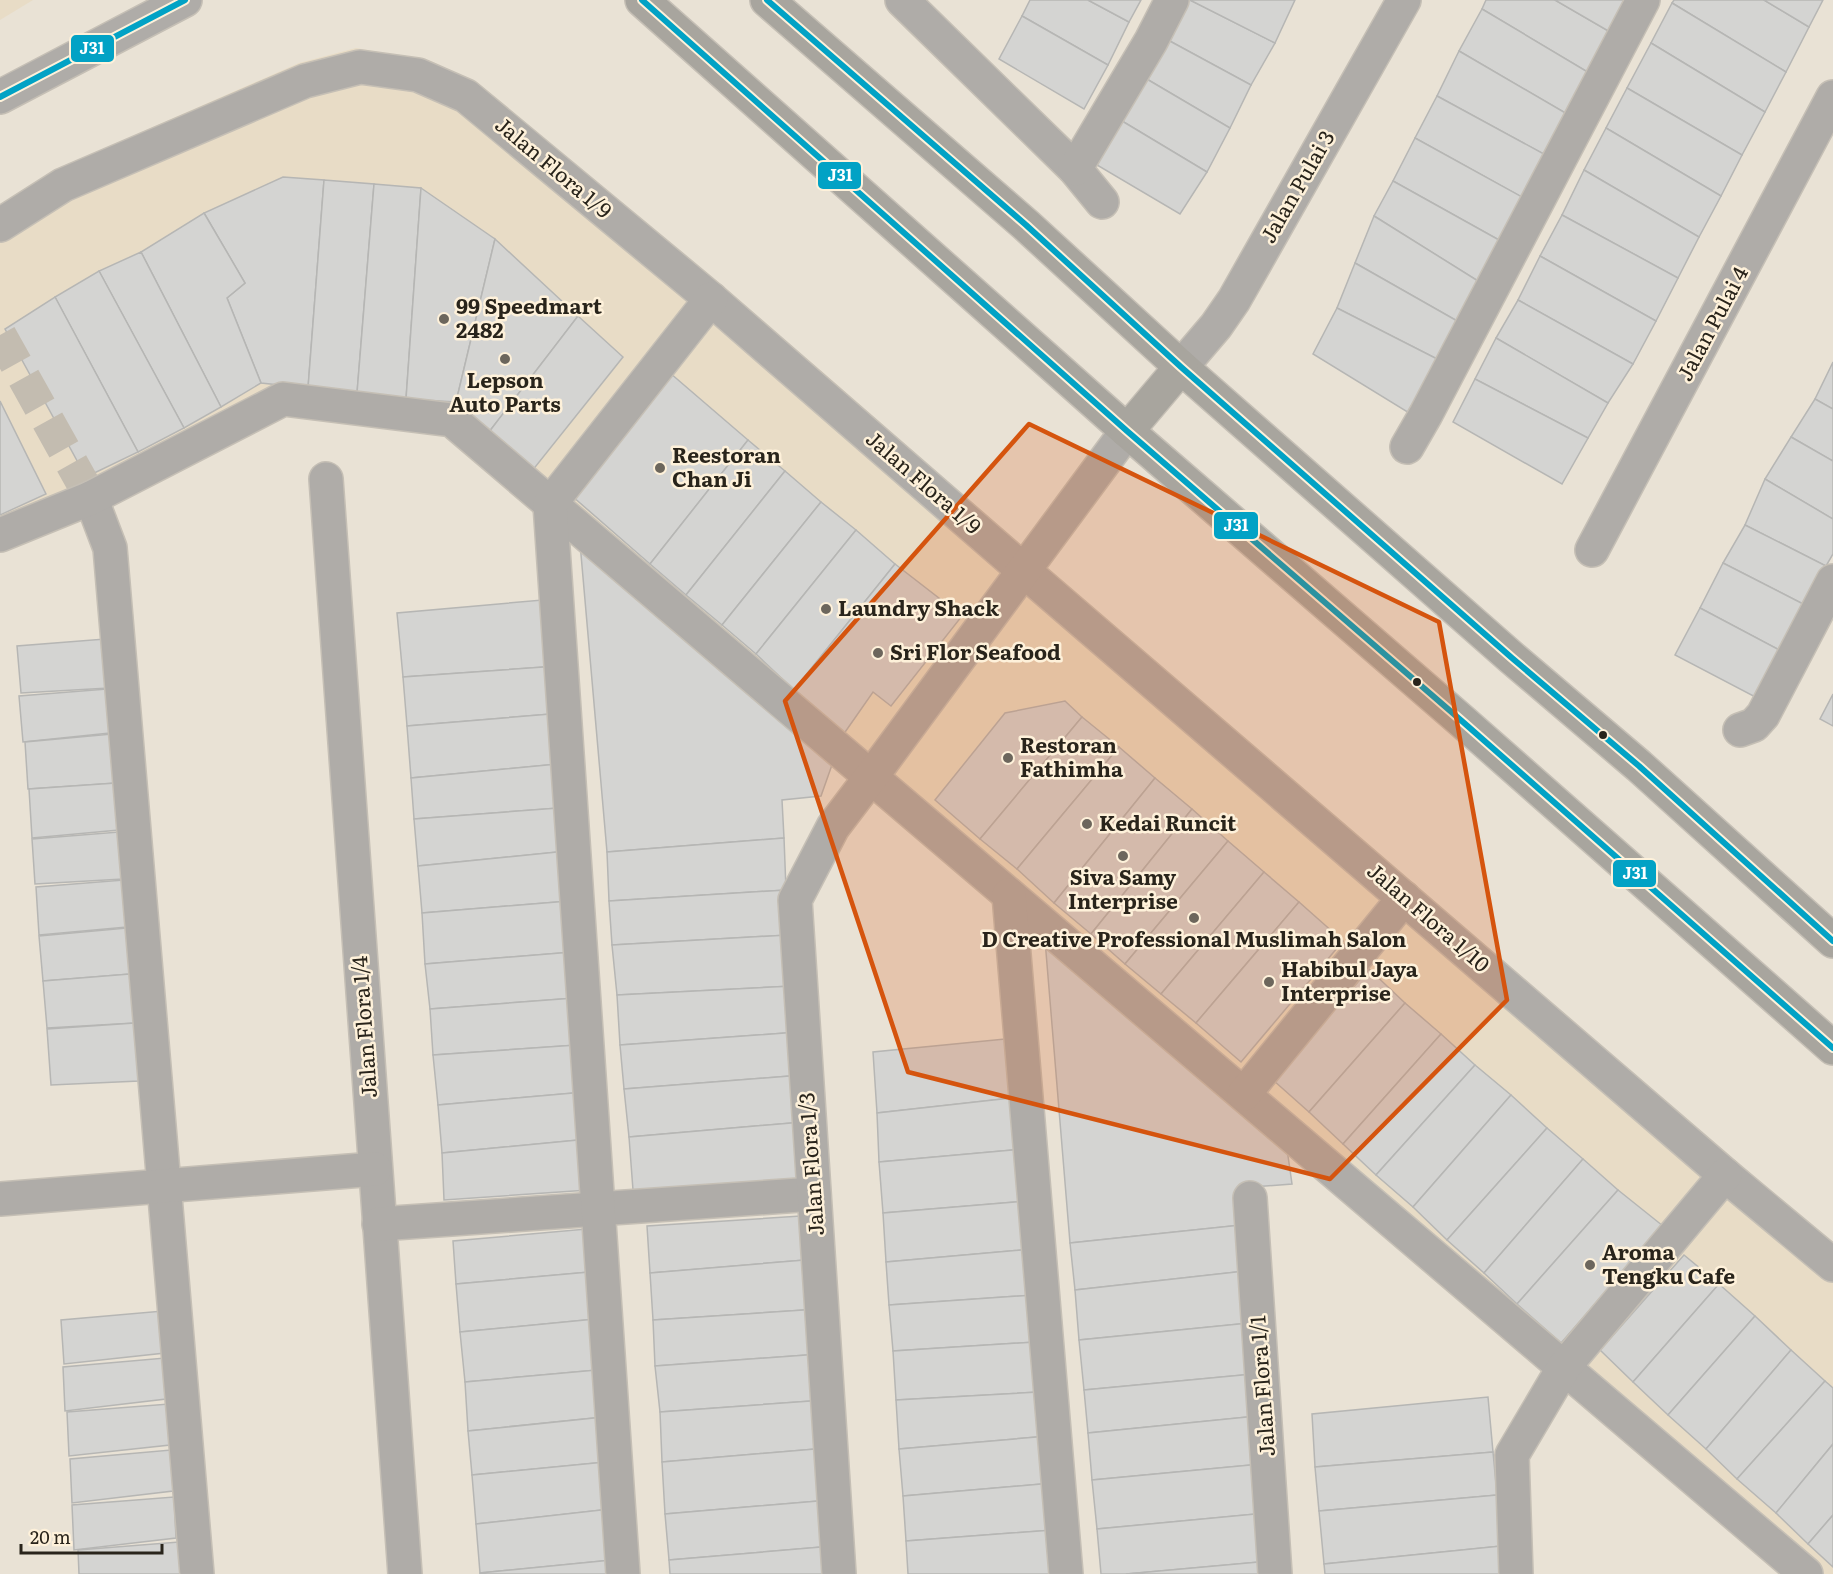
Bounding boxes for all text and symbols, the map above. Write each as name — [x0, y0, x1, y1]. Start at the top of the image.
line badge: J31 — [70, 34, 115, 63]
text: J31 — [80, 35, 105, 59]
street label: Jalan Flora 1/9 — [490, 108, 620, 224]
street label: Jalan Pulai 3 — [1251, 124, 1341, 248]
line badge: J31 — [817, 161, 862, 190]
text: J31 — [828, 162, 853, 186]
street label: Jalan Pulai 4 — [1668, 260, 1754, 386]
place label: 99 Speedmart 2482 — [456, 289, 603, 344]
marker: 99 Speedmart 2482 — [437, 312, 451, 326]
marker: Lepson Auto Parts — [498, 352, 512, 366]
place label: Lepson Auto Parts — [449, 363, 561, 418]
street label: Jalan Flora 1/9 — [860, 422, 989, 540]
place label: Reestoran Chan Ji — [672, 438, 781, 493]
marker: Reestoran Chan Ji — [653, 461, 667, 475]
line badge: J31 — [1213, 511, 1259, 540]
text: J31 — [1224, 512, 1249, 536]
place label: Laundry Shack — [838, 591, 1000, 622]
marker: Laundry Shack — [819, 602, 833, 616]
place label: Sri Flor Seafood — [890, 635, 1061, 666]
marker: Sri Flor Seafood — [871, 646, 885, 660]
unlabelled marker — [1411, 676, 1423, 688]
place label: Restoran Fathimha — [1020, 728, 1124, 783]
unlabelled marker — [1597, 729, 1609, 741]
marker: Restoran Fathimha — [1001, 751, 1015, 765]
place label: Kedai Runcit — [1099, 806, 1237, 837]
marker: Kedai Runcit — [1080, 817, 1094, 831]
marker: Siva Samy Interprise — [1116, 849, 1130, 863]
street label: Jalan Flora 1/10 — [1362, 854, 1498, 978]
line badge: J31 — [1612, 859, 1657, 888]
place label: Siva Samy Interprise — [1068, 860, 1178, 915]
text: J31 — [1623, 860, 1648, 884]
marker: D Creative Professional Muslimah Salon — [1187, 911, 1201, 925]
place label: D Creative Professional Muslimah Salon — [982, 922, 1407, 953]
place label: Habibul Jaya Interprise — [1281, 952, 1419, 1007]
street label: Jalan Flora 1/4 — [342, 955, 383, 1099]
marker: Habibul Jaya Interprise — [1262, 975, 1276, 989]
street label: Jalan Flora 1/3 — [789, 1091, 830, 1237]
place label: Aroma Tengku Cafe — [1602, 1235, 1735, 1290]
marker: Aroma Tengku Cafe — [1583, 1258, 1597, 1272]
street label: Jalan Flora 1/1 — [1240, 1314, 1281, 1458]
scale bar — [21, 1517, 162, 1555]
text: 20 m — [30, 1523, 71, 1550]

